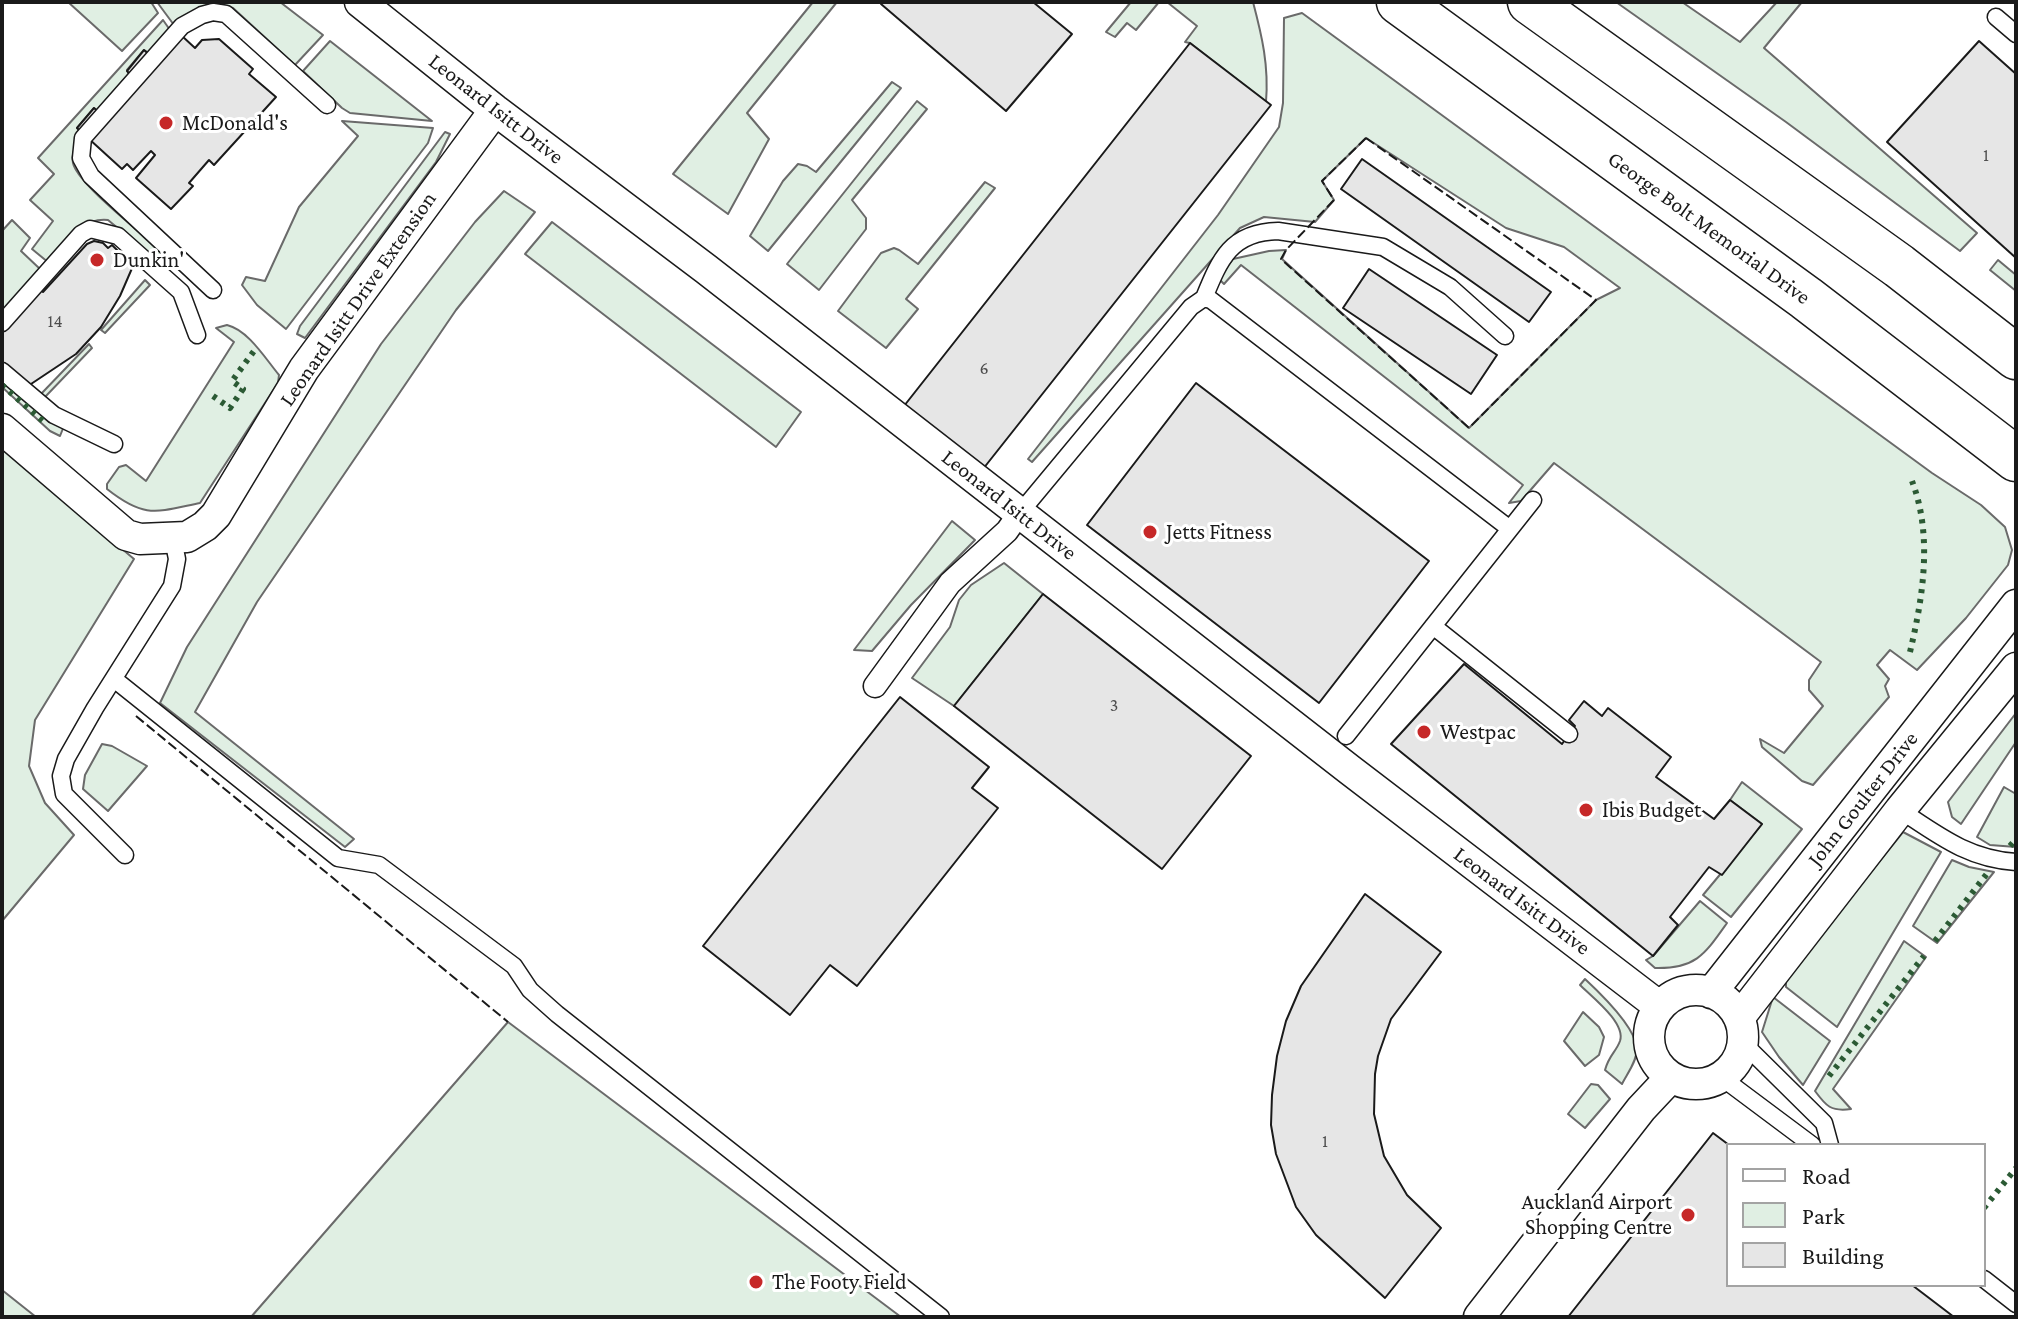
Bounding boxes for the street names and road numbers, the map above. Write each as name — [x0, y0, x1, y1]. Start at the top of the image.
street label: Leonard Isitt Drive — [423, 48, 569, 170]
street label: George Bolt Memorial Drive — [1602, 145, 1816, 311]
street label: Leonard Isitt Drive Extension — [274, 187, 442, 411]
street label: Leonard Isitt Drive — [936, 444, 1082, 566]
street label: John Goulter Drive — [1802, 726, 1924, 872]
street label: Leonard Isitt Drive — [1448, 841, 1596, 961]

